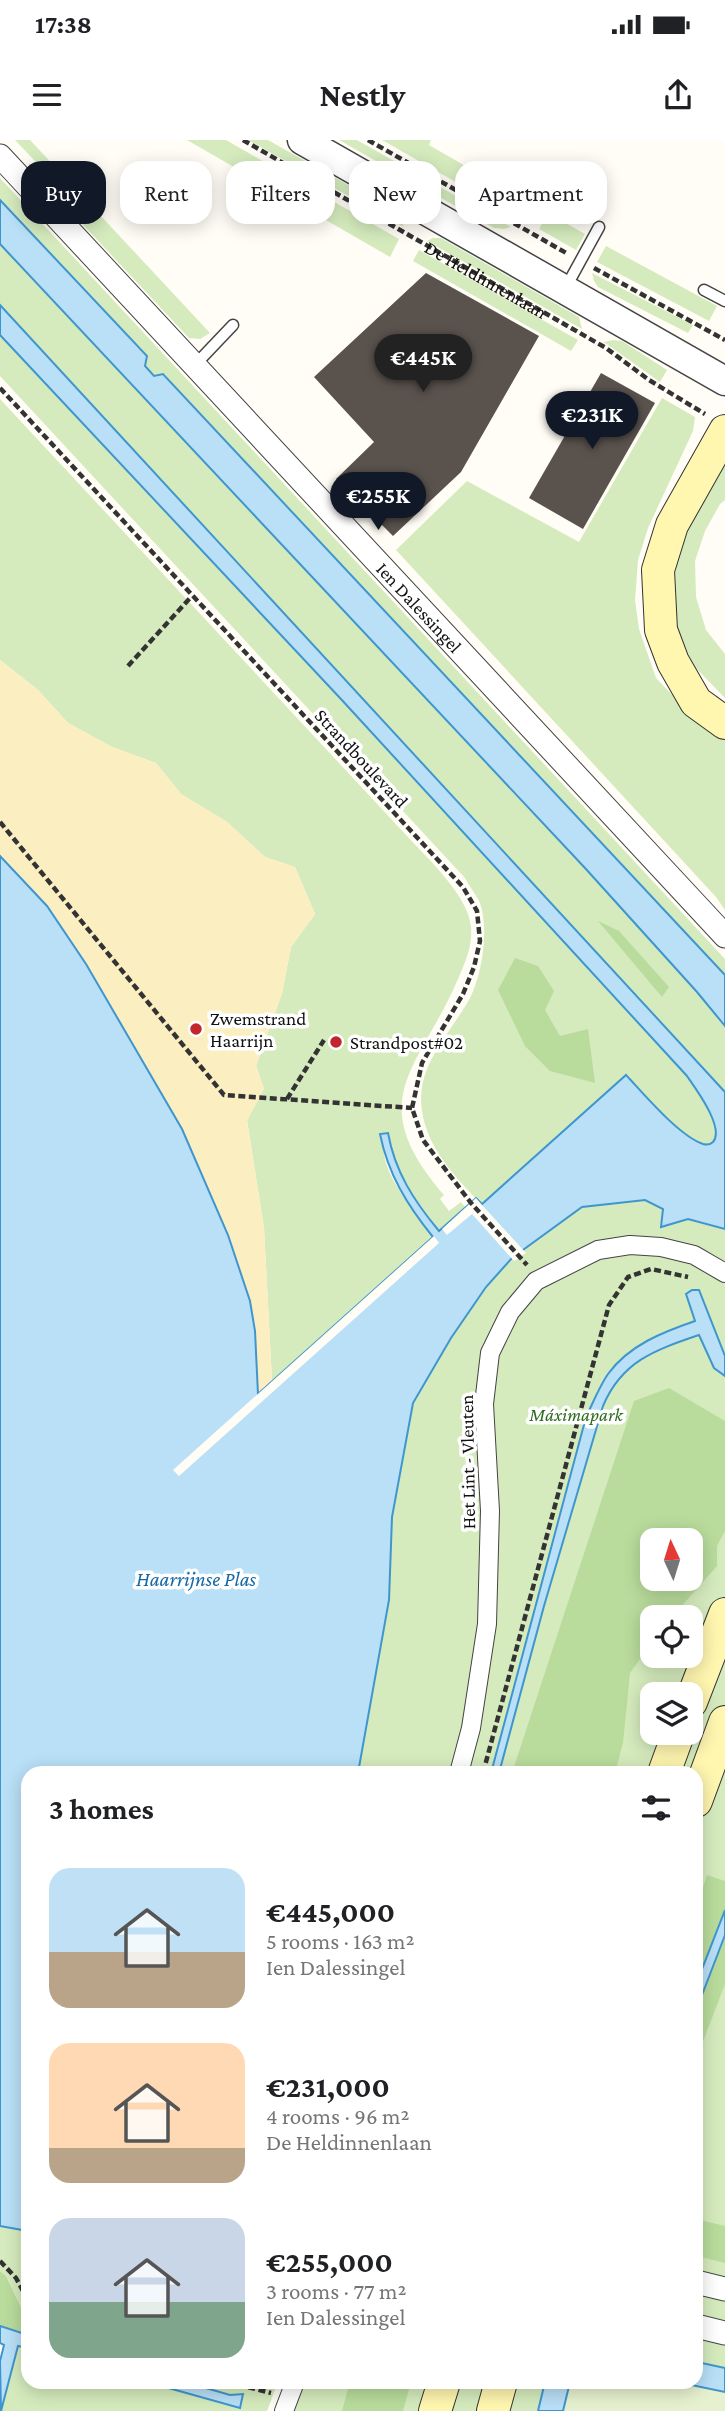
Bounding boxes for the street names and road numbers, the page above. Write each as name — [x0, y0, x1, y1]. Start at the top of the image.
street label: De Heldinnenlaan — [421, 236, 550, 323]
street label: Ien Dalessingel — [372, 558, 466, 657]
street label: Strandboulevard — [311, 705, 413, 812]
street label: Het Lint - Vleuten — [456, 1394, 479, 1529]

